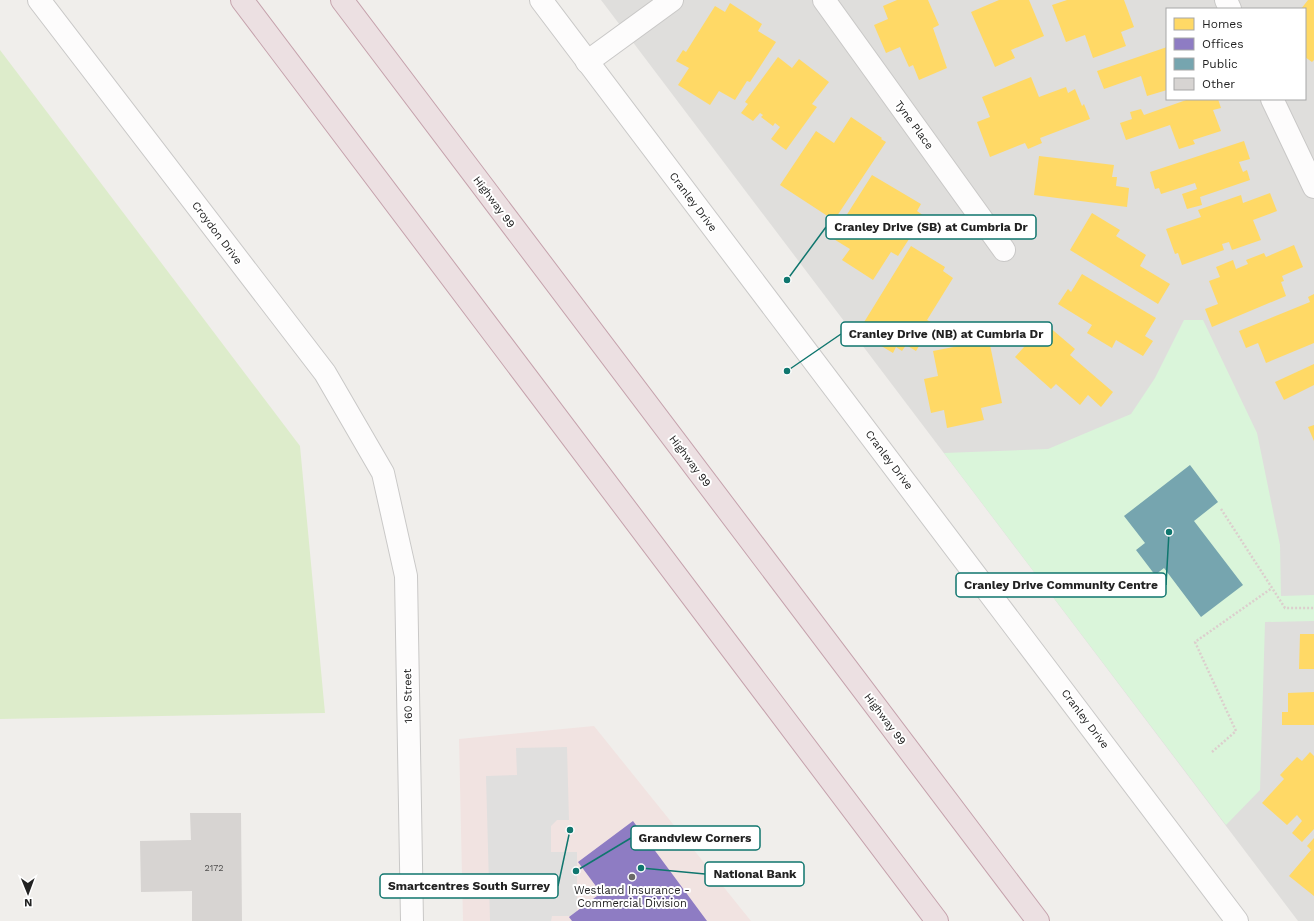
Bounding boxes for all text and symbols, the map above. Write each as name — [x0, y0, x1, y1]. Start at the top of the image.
legend — [1166, 8, 1306, 100]
text: Homes — [1202, 17, 1243, 31]
text: Offices — [1202, 37, 1244, 51]
text: Public — [1202, 57, 1238, 71]
text: Other — [1202, 77, 1235, 91]
street label: Tyne Place — [892, 98, 936, 152]
street label: Cranley Drive — [666, 170, 720, 234]
street label: Highway 99 — [470, 174, 518, 231]
street label: Croydon Drive — [189, 199, 245, 267]
callout: Cranley Drive (SB) at Cumbria Dr — [826, 215, 1036, 239]
text: Cranley Drive (SB) at Cumbria Dr — [834, 220, 1029, 234]
callout: Cranley Drive (NB) at Cumbria Dr — [841, 322, 1052, 346]
text: Cranley Drive (NB) at Cumbria Dr — [849, 327, 1044, 341]
street label: Cranley Drive — [862, 428, 916, 492]
street label: Highway 99 — [666, 433, 714, 490]
callout: Cranley Drive Community Centre — [956, 573, 1166, 597]
text: Cranley Drive Community Centre — [964, 578, 1158, 592]
street label: 160 Street — [401, 668, 415, 723]
street label: Cranley Drive — [1058, 687, 1112, 751]
street label: Highway 99 — [861, 691, 909, 748]
callout: Grandview Corners — [631, 826, 760, 850]
text: Grandview Corners — [638, 831, 752, 845]
callout: National Bank — [705, 862, 804, 886]
house number: 2172 — [204, 863, 224, 873]
text: National Bank — [713, 867, 797, 881]
marker: Westland Insurance - Commercial Division — [627, 872, 637, 882]
north arrow — [8, 873, 48, 913]
callout: Smartcentres South Surrey — [380, 874, 558, 898]
text: Smartcentres South Surrey — [388, 879, 550, 893]
place label: Westland Insurance - Commercial Division — [574, 884, 690, 910]
text: N — [24, 896, 32, 909]

